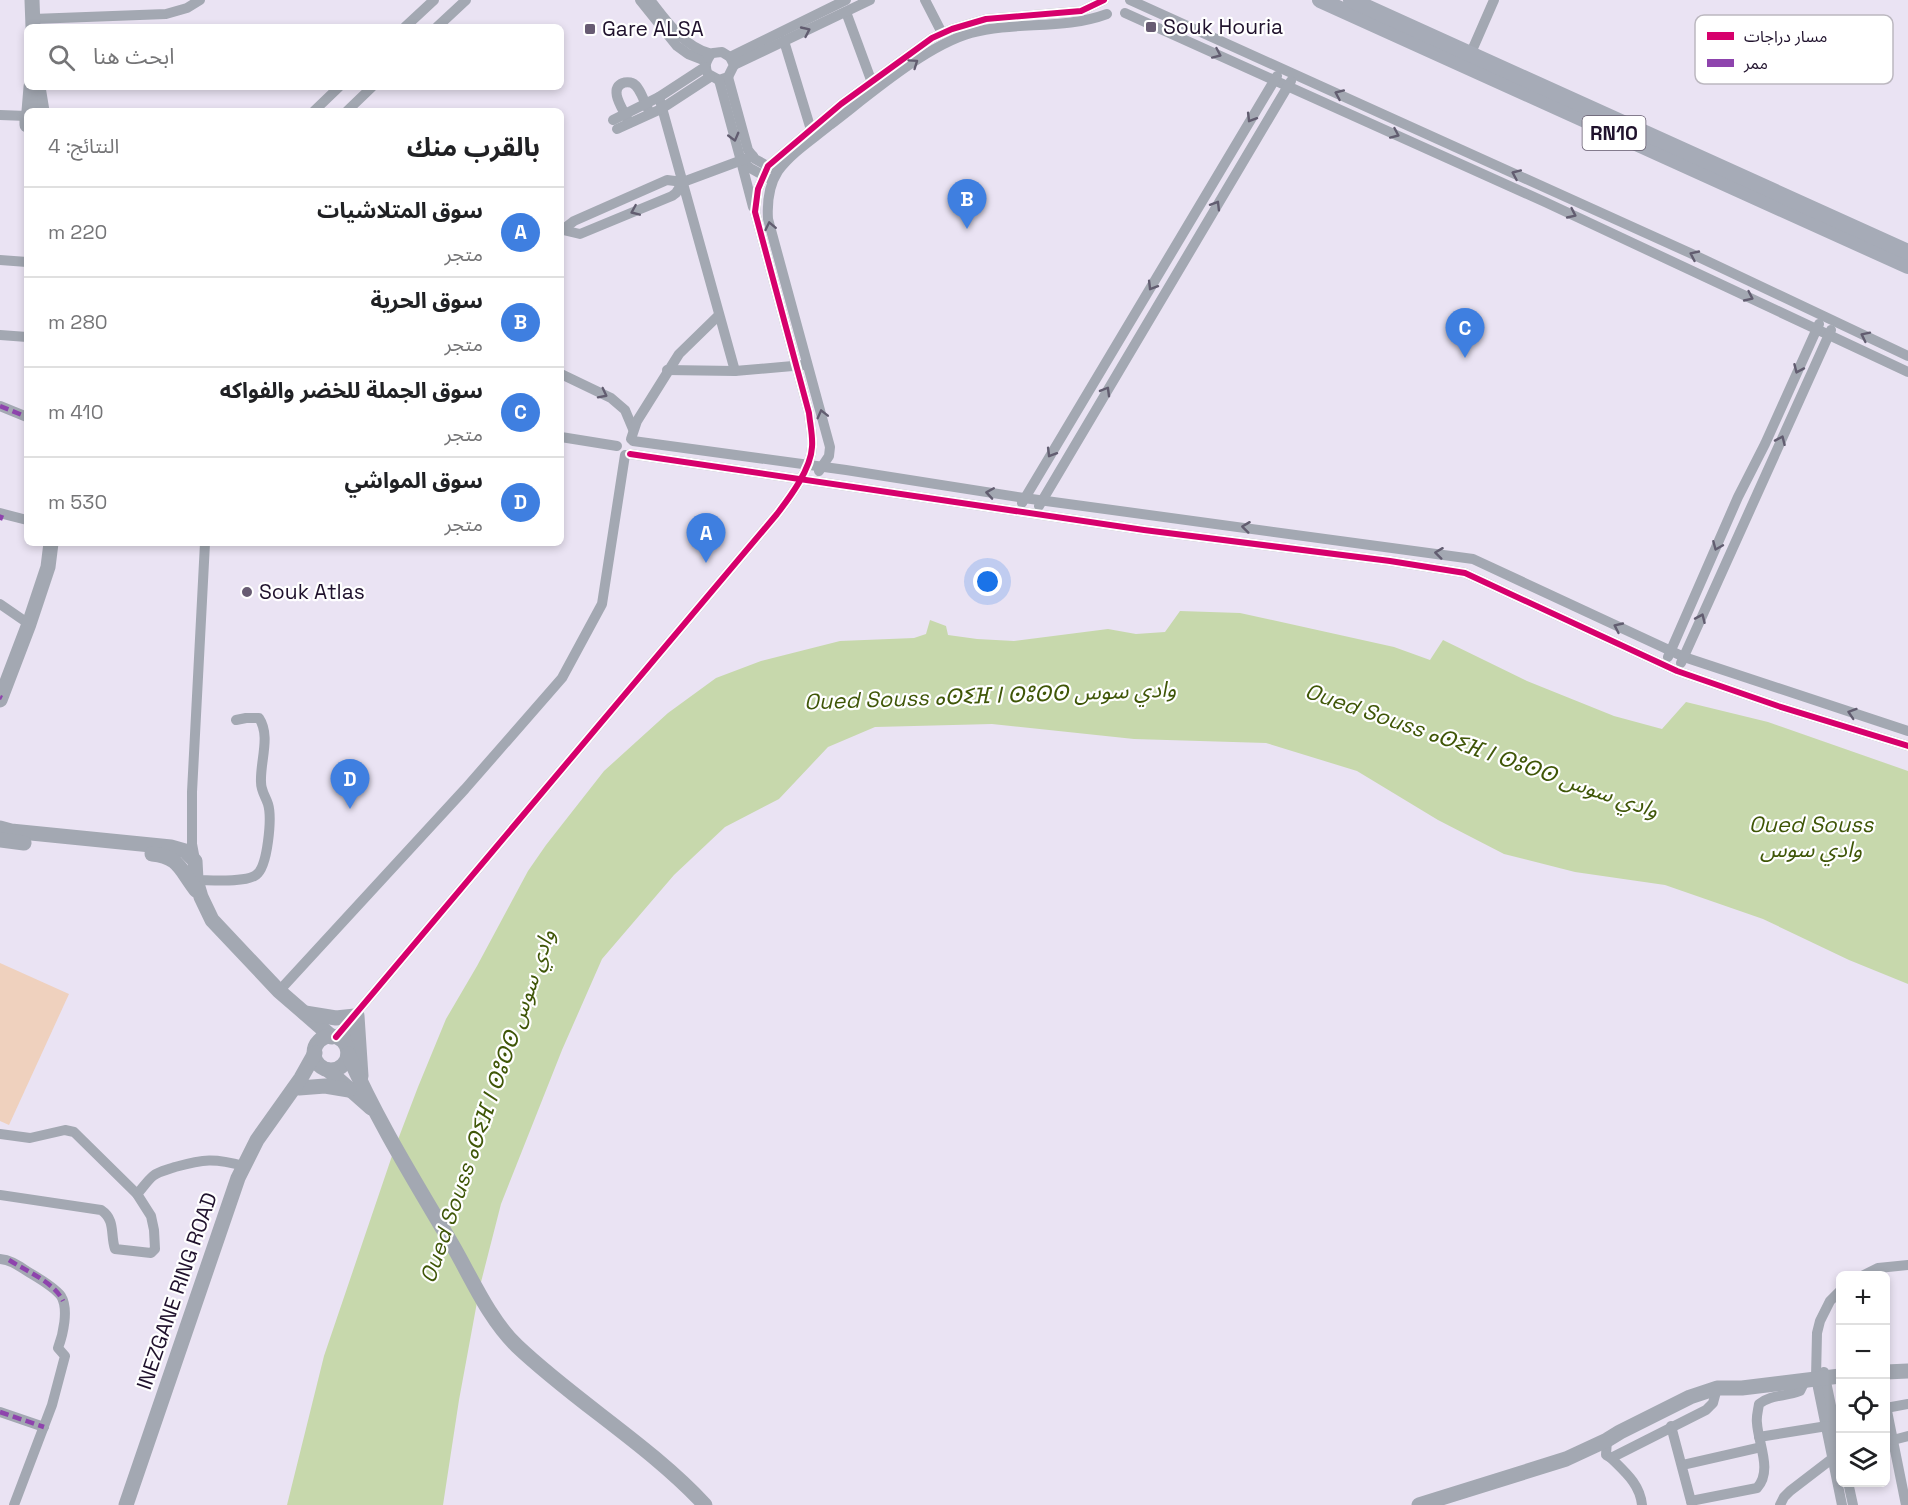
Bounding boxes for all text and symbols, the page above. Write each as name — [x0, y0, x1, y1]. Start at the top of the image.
place label: Souk Houria — [1163, 13, 1283, 40]
place label: Gare ALSA — [602, 15, 704, 42]
legend — [1695, 15, 1893, 84]
marker: Souk Houria — [1144, 20, 1158, 34]
marker: Gare ALSA — [583, 22, 597, 36]
search box — [24, 24, 564, 90]
text: مسار دراجات — [1744, 26, 1828, 47]
one-way arrow — [799, 27, 810, 39]
icon: search — [45, 41, 78, 74]
text: ابحث هنا — [93, 42, 174, 70]
one-way arrow — [1210, 47, 1221, 59]
text: ممر — [1743, 53, 1768, 74]
one-way arrow — [908, 59, 919, 70]
one-way arrow — [1334, 89, 1345, 101]
one-way arrow — [1247, 112, 1259, 122]
road number: RN10 — [1582, 116, 1646, 150]
one-way arrow — [1388, 127, 1399, 139]
text: بالقرب منك — [407, 130, 540, 164]
one-way arrow — [727, 131, 739, 142]
text: النتائج: 4 — [48, 133, 119, 159]
one-way arrow — [1512, 170, 1523, 182]
pin: B — [948, 180, 986, 229]
text: سوق المتلاشيات — [317, 196, 483, 224]
one-way arrow — [1209, 201, 1221, 211]
one-way arrow — [630, 204, 641, 216]
one-way arrow — [1566, 207, 1577, 219]
text: 220 m — [48, 219, 107, 245]
text: A — [514, 219, 527, 245]
one-way arrow — [764, 221, 777, 231]
text: متجر — [444, 241, 483, 267]
one-way arrow — [1689, 251, 1700, 263]
one-way arrow — [1147, 280, 1159, 290]
text: سوق الحرية — [370, 286, 483, 314]
one-way arrow — [1743, 289, 1754, 301]
pin: C — [1446, 308, 1484, 358]
text: 280 m — [48, 309, 108, 335]
text: B — [514, 309, 527, 335]
text: متجر — [444, 331, 483, 357]
one-way arrow — [1861, 331, 1872, 343]
one-way arrow — [1794, 362, 1806, 373]
text: سوق الجملة للخضر والفواكه — [220, 376, 483, 404]
one-way arrow — [597, 387, 608, 399]
one-way arrow — [1099, 387, 1110, 397]
text: 410 m — [48, 399, 104, 425]
text: C — [514, 399, 527, 425]
one-way arrow — [817, 409, 830, 419]
text: متجر — [444, 421, 483, 447]
one-way arrow — [1774, 436, 1786, 447]
one-way arrow — [1047, 447, 1059, 457]
text: سوق المواشي — [344, 466, 483, 494]
one-way arrow — [985, 487, 995, 499]
text: 530 m — [48, 489, 107, 515]
text: D — [514, 489, 527, 515]
text: متجر — [444, 511, 483, 537]
pin: A — [686, 514, 726, 563]
one-way arrow — [1241, 521, 1250, 534]
one-way arrow — [1712, 539, 1724, 550]
one-way arrow — [1434, 548, 1443, 560]
your location — [973, 567, 1002, 596]
place label: Souk Atlas — [259, 578, 365, 605]
marker: Souk Atlas — [240, 585, 254, 599]
one-way arrow — [1694, 614, 1706, 625]
one-way arrow — [1614, 622, 1625, 634]
water label: Oued Souss ⴰⵙⵉⴼ ⵏ ⵙⵓⵙⵙ وادي سوس — [803, 675, 1177, 720]
water label: Oued Souss ⴰⵙⵉⴼ ⵏ ⵙⵓⵙⵙ وادي سوس — [1300, 676, 1663, 828]
one-way arrow — [1847, 708, 1858, 720]
pin: D — [330, 760, 370, 809]
water label: Oued Souss وادي سوس — [1749, 810, 1875, 867]
water label: Oued Souss ⴰⵙⵉⴼ ⵏ ⵙⵓⵙⵙ وادي سوس — [413, 925, 565, 1288]
street label: INEZGANE RING ROAD — [130, 1189, 223, 1393]
map controls — [1836, 1271, 1890, 1487]
button: + — [1836, 1271, 1890, 1325]
button: − — [1836, 1325, 1890, 1379]
button: locate — [1836, 1379, 1890, 1433]
button: layers — [1836, 1433, 1890, 1487]

